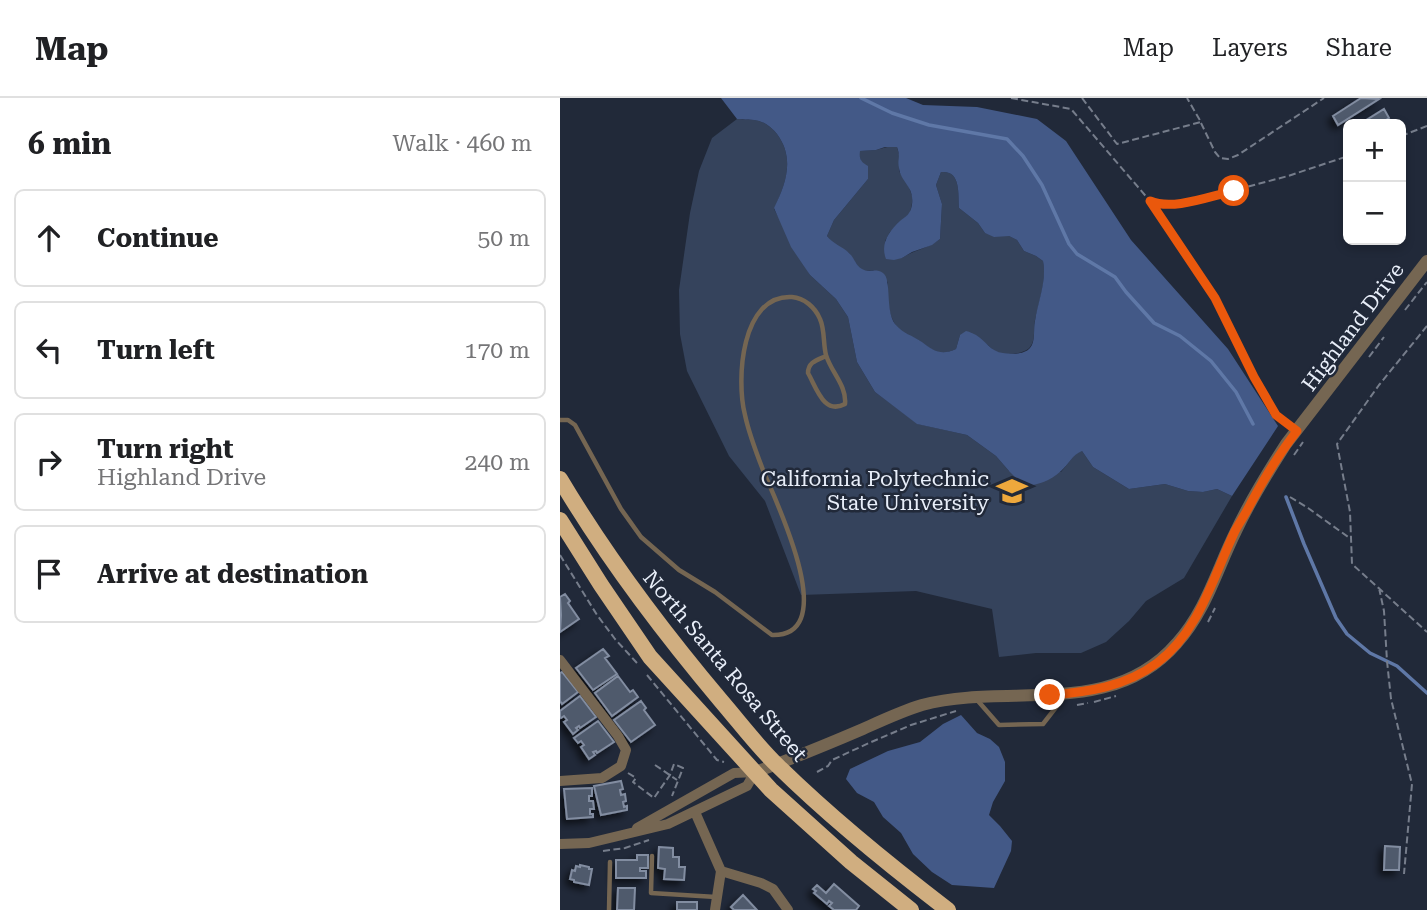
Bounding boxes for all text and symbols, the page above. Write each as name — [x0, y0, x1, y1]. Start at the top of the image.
text: Map — [35, 29, 109, 68]
text: Map — [1123, 34, 1174, 62]
text: Layers — [1212, 34, 1288, 62]
text: Share — [1326, 34, 1392, 62]
map controls — [1343, 119, 1406, 245]
button: + — [1343, 119, 1406, 182]
text: 6 min — [28, 126, 111, 161]
text: Walk · 460 m — [393, 130, 532, 157]
route start — [1218, 175, 1249, 206]
button: − — [1343, 182, 1406, 245]
icon: ahead — [30, 219, 68, 257]
text: Continue — [97, 223, 219, 253]
text: 50 m — [477, 225, 530, 252]
street label: Highland Drive — [1297, 258, 1409, 396]
icon: left — [30, 331, 68, 369]
text: Turn left — [97, 335, 215, 365]
text: 170 m — [465, 337, 530, 364]
text: Turn right — [97, 434, 233, 464]
icon: right — [30, 443, 68, 481]
text: 240 m — [465, 449, 530, 476]
text: Highland Drive — [97, 464, 266, 491]
place label: California Polytechnic State University — [761, 467, 990, 515]
school or university icon: California Polytechnic State University — [995, 474, 1029, 508]
icon: arrive — [30, 555, 68, 593]
text: Arrive at destination — [97, 559, 368, 589]
street label: North Santa Rosa Street — [638, 566, 812, 766]
route end — [1034, 679, 1065, 710]

